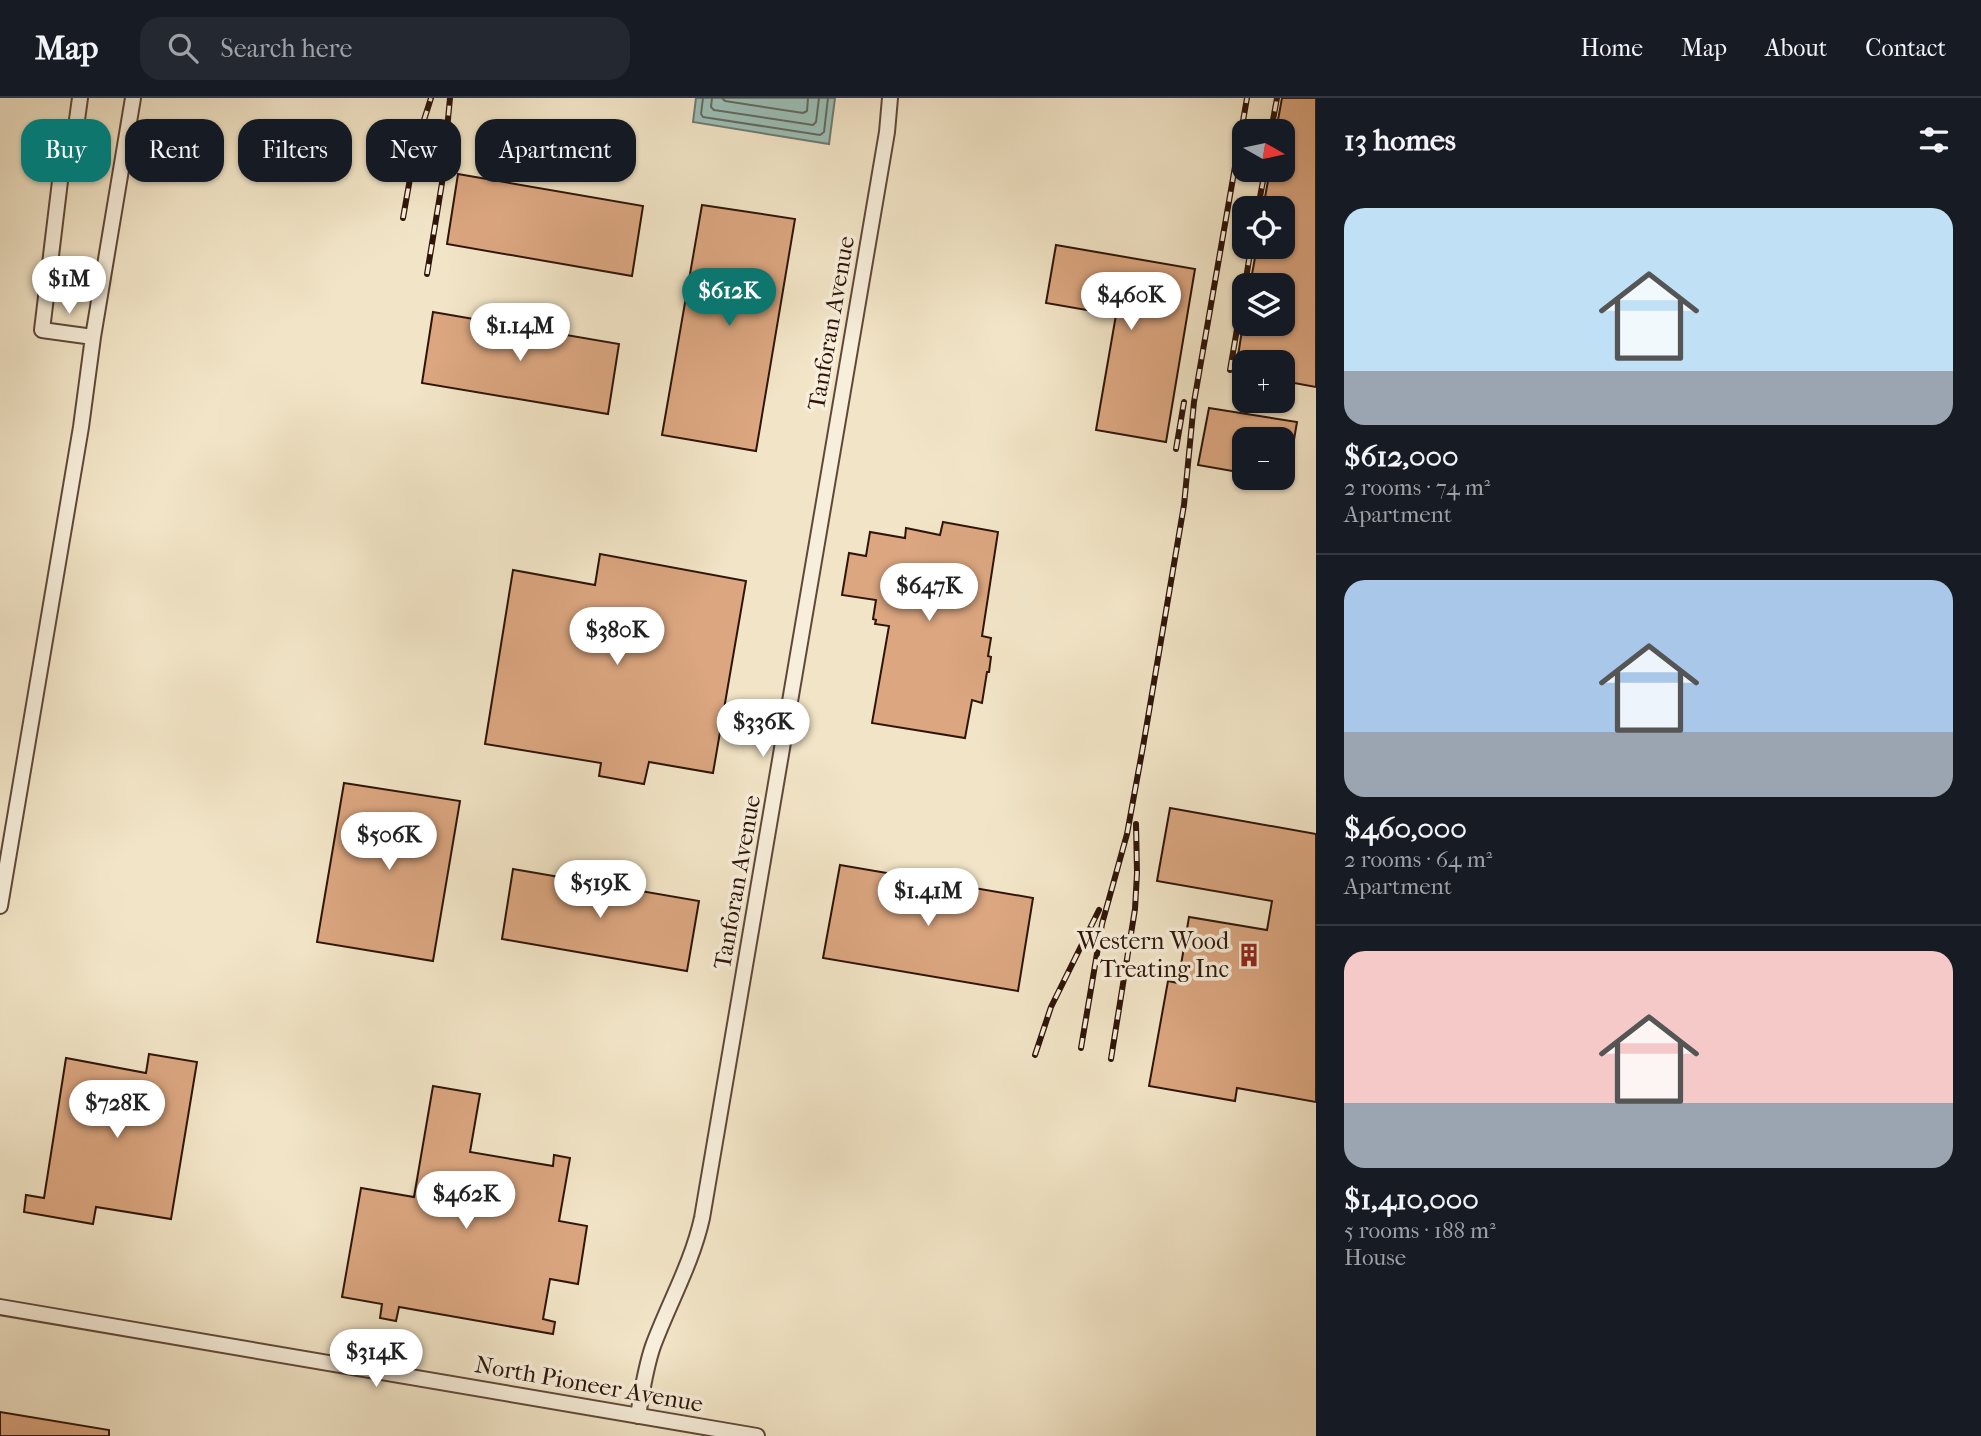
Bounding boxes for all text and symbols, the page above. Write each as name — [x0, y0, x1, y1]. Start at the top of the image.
search box — [140, 17, 630, 80]
text: Map — [35, 29, 98, 68]
icon: search — [164, 29, 202, 67]
text: Search here — [220, 33, 352, 64]
text: Home — [1581, 34, 1643, 62]
text: Map — [1681, 34, 1727, 62]
text: About — [1765, 34, 1827, 62]
text: Contact — [1865, 34, 1946, 62]
chip: Buy — [21, 119, 111, 182]
chip: Rent — [125, 119, 224, 182]
chip: Filters — [238, 119, 352, 182]
chip: New — [366, 119, 461, 182]
chip: Apartment — [475, 119, 636, 182]
north arrow — [1232, 119, 1295, 182]
map controls — [1232, 119, 1295, 490]
icon: filters — [1915, 121, 1953, 159]
text: 13 homes — [1344, 123, 1456, 158]
button: locate — [1232, 196, 1295, 259]
street label: Tanforan Avenue — [802, 234, 860, 412]
icon: home — [1586, 253, 1712, 379]
pin: $1M — [35, 256, 103, 316]
text: $1M — [48, 265, 90, 292]
pin: $612K — [680, 268, 778, 328]
pin: $460K — [1082, 272, 1180, 332]
button: layers — [1232, 273, 1295, 336]
text: $612K — [698, 277, 760, 304]
text: $460K — [1097, 281, 1165, 308]
pin: $1.14M — [463, 303, 577, 363]
text: $1.14M — [486, 312, 554, 339]
button: + — [1232, 350, 1295, 413]
button: − — [1232, 427, 1295, 490]
text: $612,000 — [1344, 439, 1459, 474]
text: 2 rooms · 74 m² — [1344, 474, 1490, 501]
text: Apartment — [1344, 501, 1452, 528]
pin: $647K — [880, 564, 978, 623]
text: $647K — [896, 572, 962, 599]
pin: $380K — [568, 608, 666, 667]
text: $380K — [585, 616, 649, 643]
icon: home — [1586, 625, 1712, 751]
pin: $336K — [714, 700, 812, 759]
text: $336K — [733, 708, 793, 735]
street label: Tanforan Avenue — [708, 793, 766, 971]
text: $460,000 — [1344, 811, 1467, 846]
pin: $506K — [340, 812, 438, 872]
text: $506K — [357, 821, 421, 848]
text: 2 rooms · 64 m² — [1344, 846, 1492, 873]
pin: $519K — [551, 860, 649, 920]
pin: $1.41M — [871, 868, 985, 928]
text: $519K — [570, 869, 630, 896]
text: Apartment — [1344, 873, 1452, 900]
text: $1.41M — [894, 877, 962, 904]
place label: Western Wood Treating Inc — [1076, 927, 1230, 983]
building icon: Western Wood Treating Inc — [1235, 941, 1263, 969]
icon: home — [1586, 996, 1712, 1122]
pin: $728K — [68, 1080, 166, 1140]
text: $728K — [85, 1089, 149, 1116]
pin: $462K — [417, 1172, 515, 1231]
text: $462K — [432, 1180, 500, 1207]
text: $1,410,000 — [1344, 1182, 1479, 1217]
text: 5 rooms · 188 m² — [1344, 1217, 1496, 1244]
text: House — [1344, 1244, 1406, 1271]
pin: $314K — [327, 1330, 425, 1389]
text: $314K — [346, 1338, 406, 1365]
street label: North Pioneer Avenue — [473, 1350, 705, 1418]

